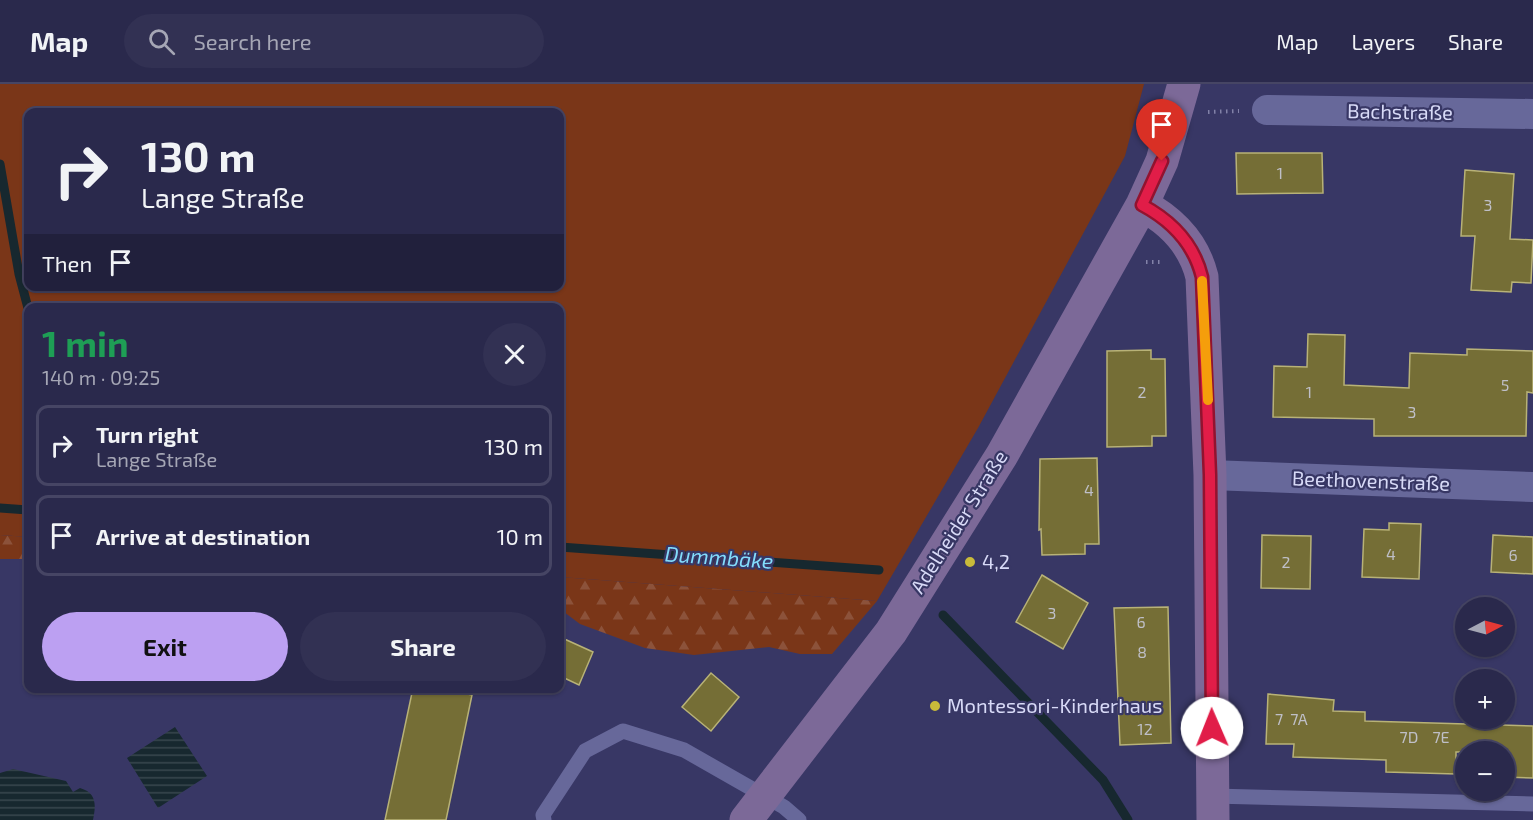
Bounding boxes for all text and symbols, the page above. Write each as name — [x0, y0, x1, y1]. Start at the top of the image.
search box — [124, 14, 544, 68]
text: Map — [30, 24, 88, 58]
icon: search — [145, 25, 178, 58]
text: Search here — [193, 28, 312, 54]
text: Map — [1276, 29, 1318, 54]
text: Layers — [1351, 29, 1415, 54]
text: Share — [1448, 29, 1503, 54]
street label: Bachstraße — [1347, 98, 1453, 124]
pin — [1136, 99, 1187, 161]
icon: arrive — [1145, 108, 1178, 141]
text: 130 m — [141, 130, 256, 180]
icon: right — [42, 132, 120, 210]
house number: 1 — [1277, 163, 1283, 182]
text: Lange Straße — [141, 181, 305, 213]
house number: 3 — [1484, 195, 1492, 214]
icon: arrive — [104, 246, 137, 279]
text: Then — [42, 250, 92, 276]
text: 1 min — [42, 321, 129, 364]
button: close — [483, 323, 546, 386]
text: 140 m · 09:25 — [42, 365, 160, 389]
house number: 5 — [1501, 375, 1509, 394]
house number: 2 — [1138, 382, 1147, 401]
house number: 1 — [1306, 382, 1312, 401]
house number: 3 — [1408, 402, 1416, 421]
text: Turn right — [96, 421, 198, 447]
icon: right — [45, 429, 78, 462]
text: 130 m — [485, 433, 543, 459]
street label: Adelheider Straße — [904, 446, 1012, 597]
text: Lange Straße — [96, 447, 217, 471]
street label: Beethovenstraße — [1292, 465, 1451, 495]
house number: 4 — [1084, 480, 1094, 499]
icon: arrive — [45, 519, 78, 552]
text: Arrive at destination — [96, 523, 310, 549]
text: 10 m — [497, 523, 543, 549]
water label: Dummbäke — [664, 540, 774, 573]
house number: 4 — [1386, 544, 1396, 563]
house number: 6 — [1508, 545, 1518, 564]
place label: 4,2 — [982, 549, 1010, 573]
house number: 2 — [1282, 552, 1291, 571]
marker: 4,2 — [963, 555, 977, 569]
north arrow — [1455, 597, 1515, 657]
map controls — [1455, 597, 1515, 801]
house number: 3 — [1048, 603, 1056, 622]
button: Exit — [42, 612, 288, 681]
button: Share — [300, 612, 546, 681]
house number: 6 — [1136, 612, 1146, 631]
house number: 8 — [1137, 642, 1147, 661]
button: + — [1455, 669, 1515, 729]
place label: Montessori-Kinderhaus — [947, 693, 1162, 717]
position arrow — [1180, 696, 1244, 760]
marker: Montessori-Kinderhaus — [928, 699, 942, 713]
house number: 7 — [1275, 709, 1283, 728]
house number: 7A — [1290, 709, 1308, 728]
house number: 12 — [1137, 719, 1153, 738]
house number: 7D — [1400, 727, 1418, 746]
house number: 7E — [1432, 727, 1450, 746]
button: − — [1455, 741, 1515, 801]

